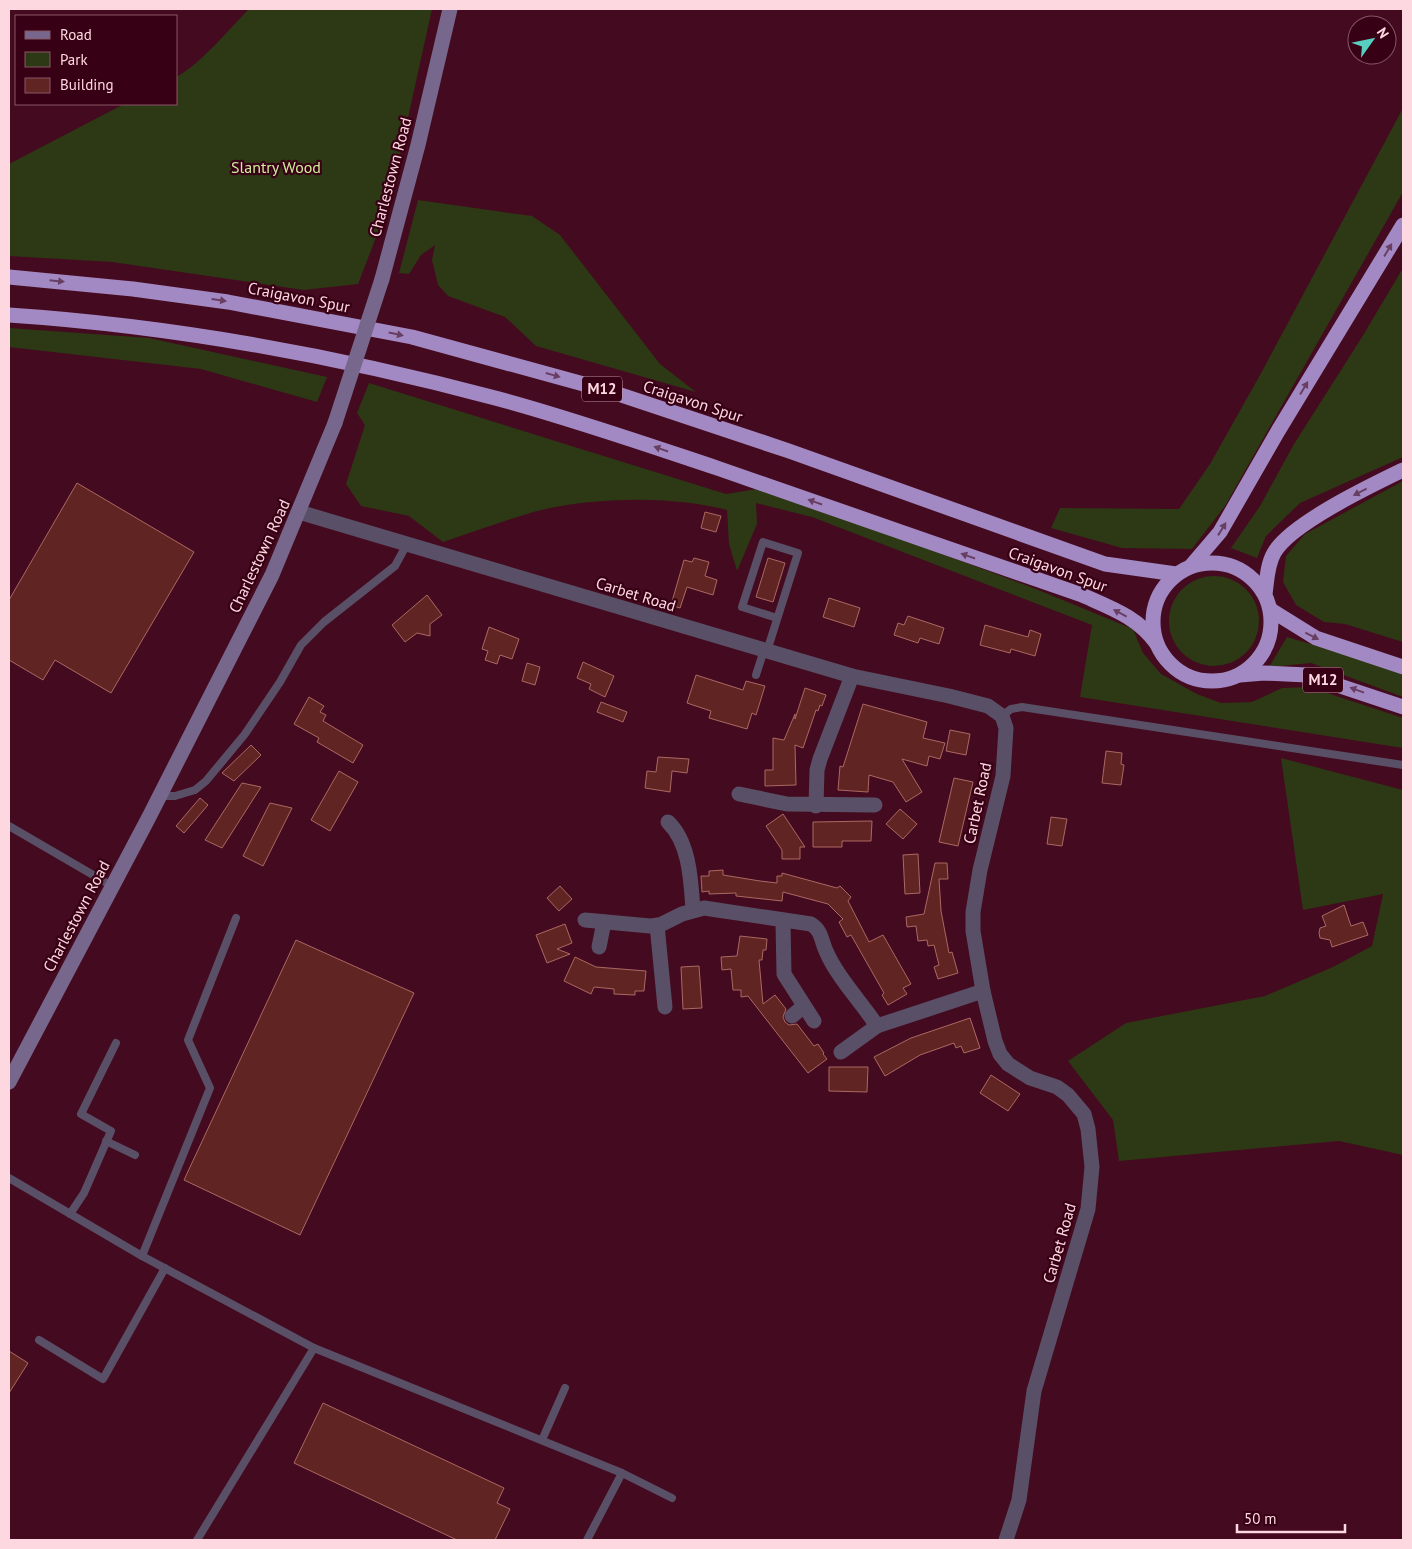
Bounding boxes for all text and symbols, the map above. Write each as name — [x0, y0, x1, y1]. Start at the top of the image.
legend — [15, 15, 178, 105]
north arrow — [1347, 15, 1397, 65]
text: N — [1373, 24, 1393, 42]
text: Road — [60, 25, 92, 44]
text: Park — [60, 50, 88, 69]
text: Building — [60, 75, 114, 94]
street label: Charlestown Road — [364, 115, 416, 239]
park label: Slantry Wood — [231, 157, 321, 177]
one-way arrow — [1384, 243, 1393, 256]
one-way arrow — [50, 277, 66, 285]
street label: Craigavon Spur — [246, 277, 352, 317]
one-way arrow — [211, 296, 227, 304]
one-way arrow — [388, 330, 404, 338]
one-way arrow — [545, 372, 560, 380]
road number: M12 — [582, 376, 622, 402]
street label: Craigavon Spur — [641, 376, 746, 427]
one-way arrow — [1299, 382, 1308, 395]
one-way arrow — [654, 445, 669, 453]
one-way arrow — [1353, 488, 1367, 496]
street label: Charlestown Road — [224, 496, 294, 616]
one-way arrow — [807, 498, 822, 506]
one-way arrow — [1217, 522, 1226, 535]
street label: Craigavon Spur — [1006, 542, 1111, 596]
one-way arrow — [961, 551, 976, 559]
street label: Carbet Road — [594, 572, 678, 616]
one-way arrow — [1114, 608, 1127, 617]
one-way arrow — [1305, 632, 1320, 640]
road number: M12 — [1303, 668, 1343, 692]
one-way arrow — [1350, 686, 1365, 694]
street label: Carbet Road — [959, 761, 995, 845]
street label: Charlestown Road — [38, 857, 114, 975]
street label: Carbet Road — [1038, 1201, 1080, 1285]
scale bar — [1237, 1502, 1344, 1534]
text: 50 m — [1244, 1509, 1277, 1528]

